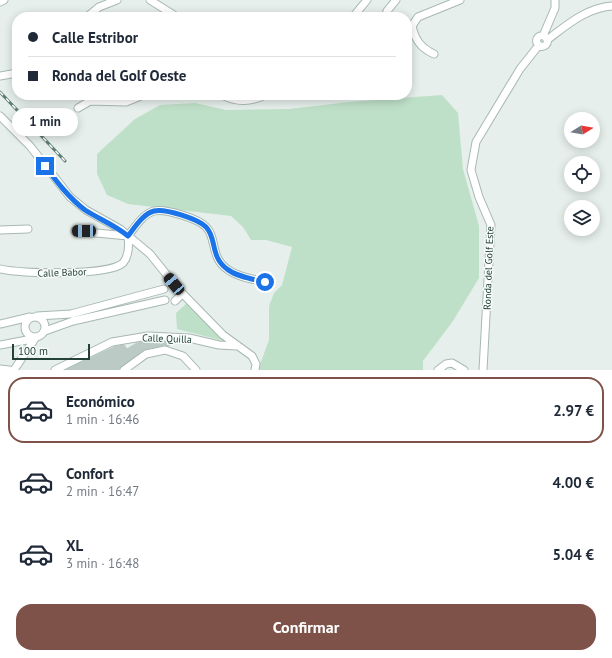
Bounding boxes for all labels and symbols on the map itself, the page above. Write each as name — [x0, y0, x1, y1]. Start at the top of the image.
callout: 1 min — [12, 108, 78, 136]
north arrow — [564, 112, 600, 148]
route end — [36, 157, 54, 175]
car — [72, 225, 96, 237]
street label: Ronda del Golf Este — [481, 226, 496, 310]
street label: Calle Babor — [37, 265, 87, 280]
car — [162, 271, 186, 297]
route start — [256, 273, 274, 291]
street label: Calle Quilla — [142, 331, 192, 346]
scale bar — [12, 342, 90, 361]

